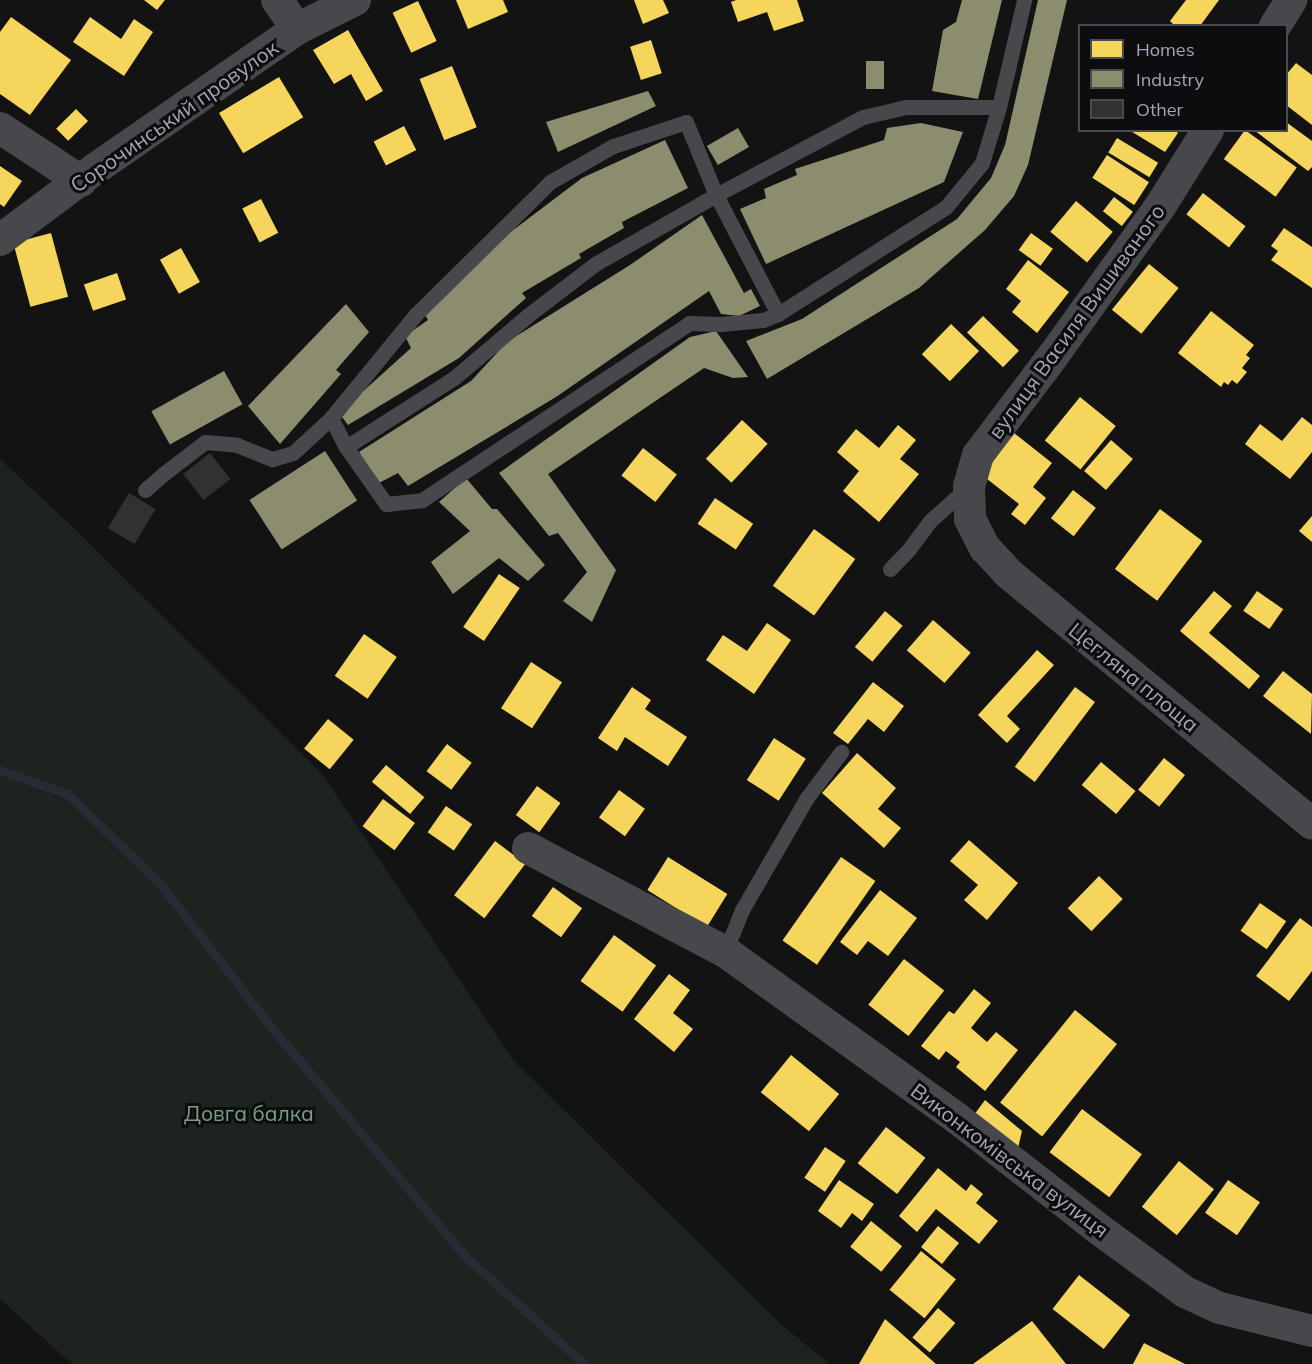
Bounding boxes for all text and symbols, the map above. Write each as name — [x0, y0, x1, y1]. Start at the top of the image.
legend — [1078, 24, 1288, 132]
street label: Сорочинський провулок — [65, 35, 283, 197]
text: Homes — [1136, 38, 1195, 61]
text: Industry — [1136, 68, 1204, 91]
text: Other — [1136, 98, 1183, 121]
street label: вулиця Василя Вишиваного — [982, 199, 1170, 443]
street label: Цегляна площа — [1064, 617, 1204, 737]
street label: Виконкомівська вулиця — [906, 1077, 1114, 1243]
park label: Довга балка — [184, 1100, 314, 1126]

